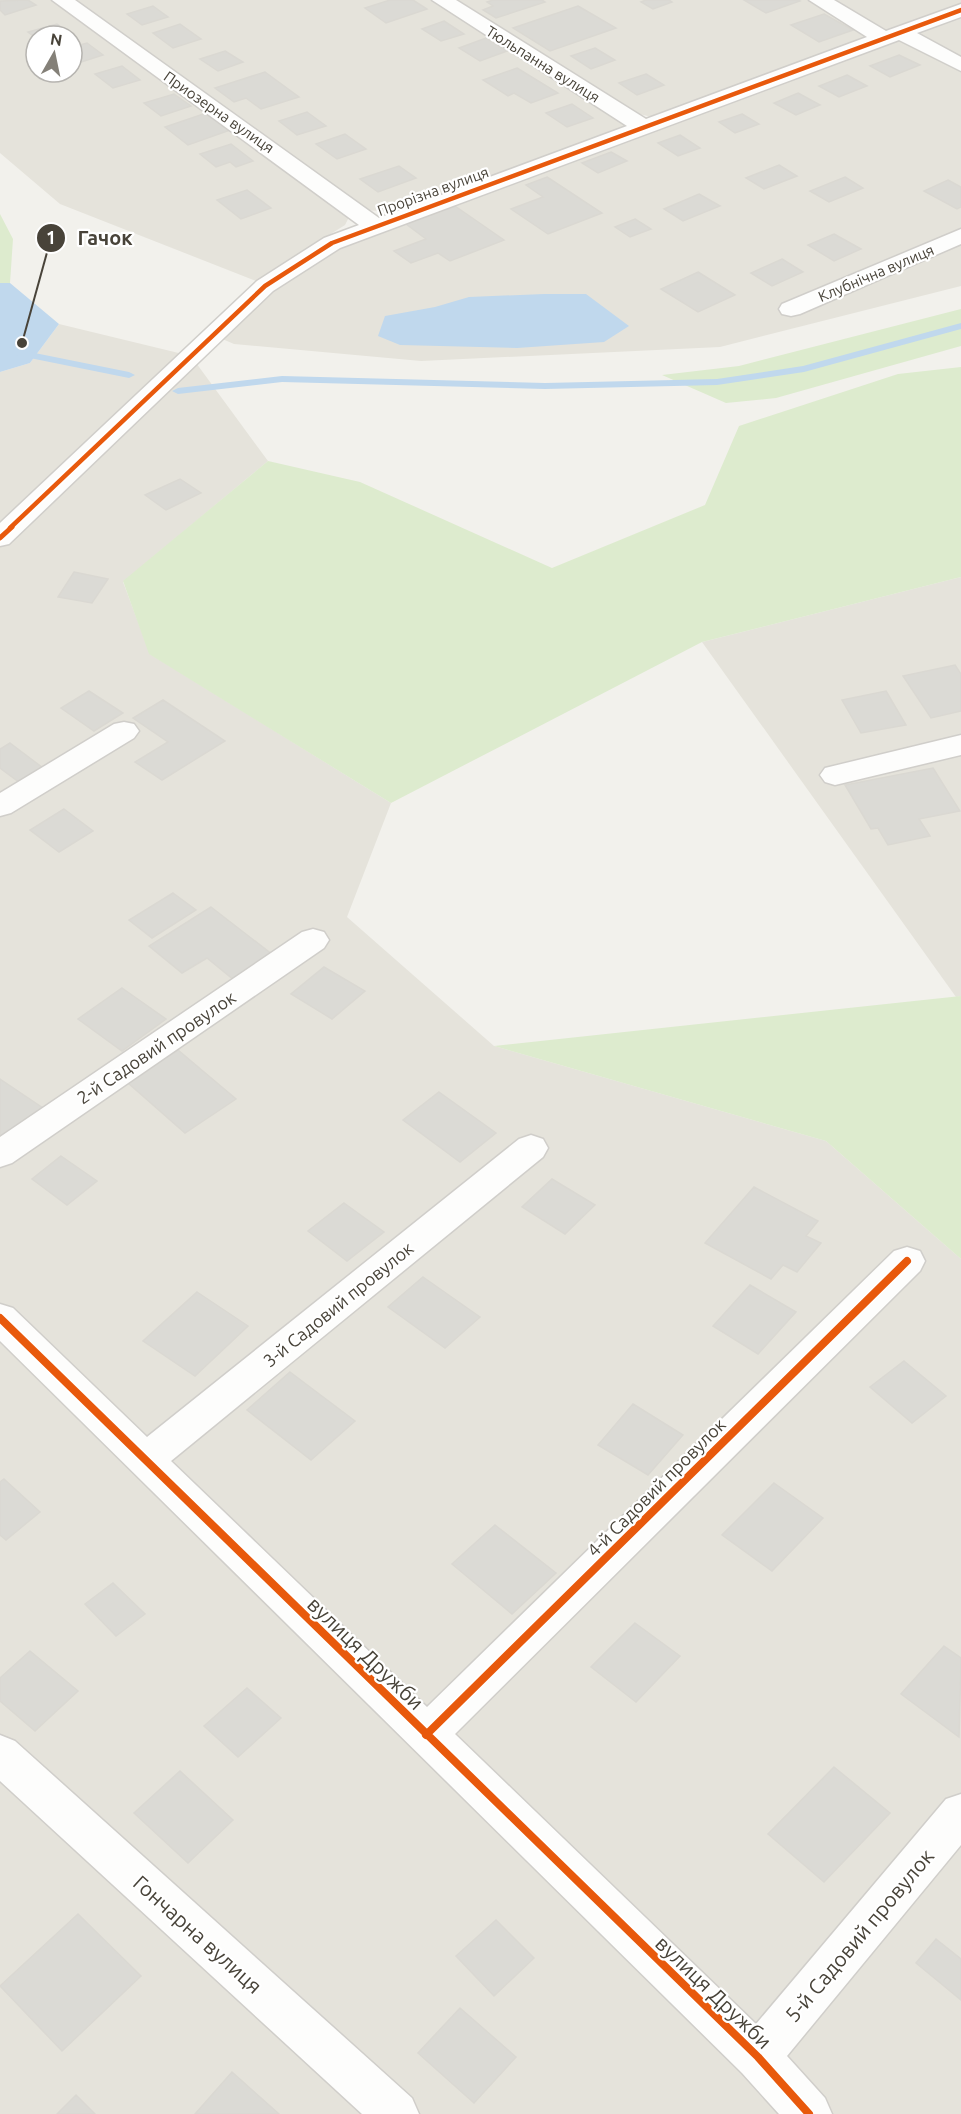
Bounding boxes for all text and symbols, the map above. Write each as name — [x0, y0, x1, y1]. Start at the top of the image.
street label: Тюльпанна вулиця — [483, 22, 603, 106]
north arrow — [24, 24, 84, 84]
text: N — [49, 29, 64, 49]
street label: Приозерна вулиця — [161, 68, 277, 156]
street label: Прорізна вулиця — [375, 163, 491, 219]
callout: Гачок — [36, 219, 145, 257]
text: Гачок — [77, 226, 133, 249]
text: 1 — [46, 227, 56, 247]
street label: Клубнічна вулиця — [816, 241, 936, 305]
street label: 2-й Садовий провулок — [73, 986, 239, 1108]
street label: 3-й Садовий провулок — [259, 1237, 417, 1371]
street label: 4-й Садовий провулок — [583, 1414, 729, 1560]
street label: вулиця Дружби — [303, 1592, 429, 1714]
street label: 5-й Садовий провулок — [780, 1844, 938, 2026]
street label: Гончарна вулиця — [129, 1870, 267, 1998]
street label: вулиця Дружби — [651, 1931, 777, 2053]

